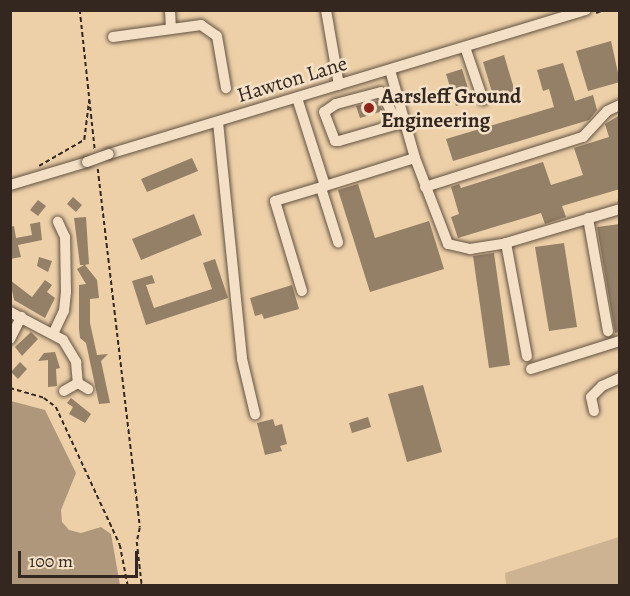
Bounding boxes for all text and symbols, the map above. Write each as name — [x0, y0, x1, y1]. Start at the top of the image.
street label: Hawton Lane — [234, 50, 350, 108]
place label: Aarsleff Ground Engineering — [381, 83, 521, 133]
marker: Aarsleff Ground Engineering — [362, 101, 376, 115]
scale bar — [21, 539, 141, 577]
text: 100 m — [29, 549, 73, 573]

